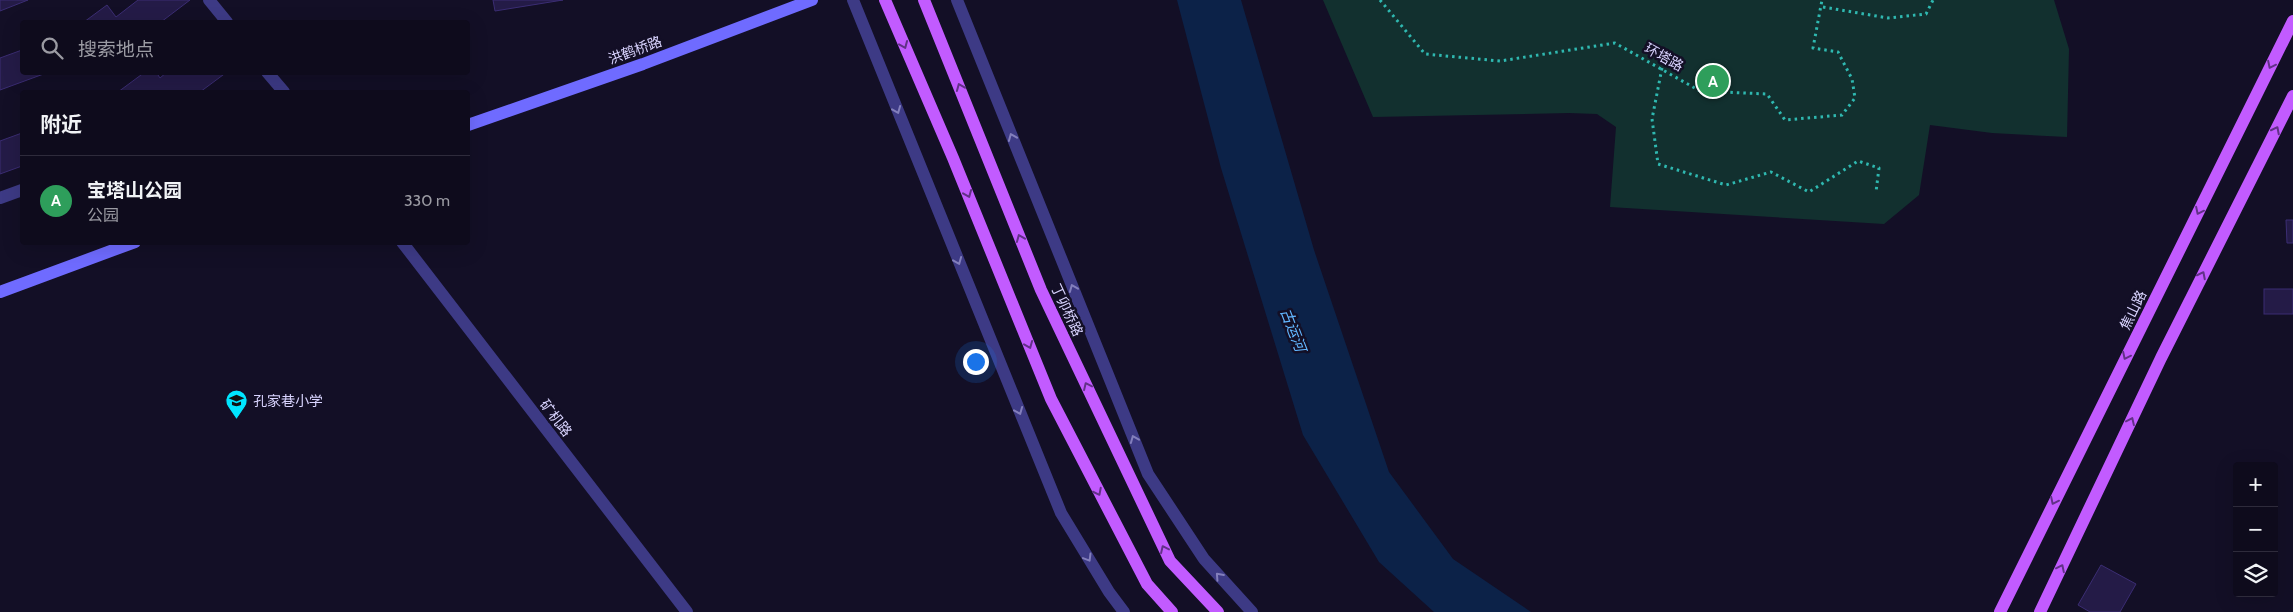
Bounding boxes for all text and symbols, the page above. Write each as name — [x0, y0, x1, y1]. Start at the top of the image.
search box — [20, 20, 470, 75]
street label: 洪鹤桥路 — [606, 32, 664, 68]
icon: search — [38, 34, 66, 62]
text: 搜索地点 — [78, 38, 154, 61]
street label: 环塔路 — [1641, 39, 1687, 75]
one-way arrow — [898, 40, 909, 49]
one-way arrow — [2267, 60, 2277, 69]
pin: A — [1697, 62, 1729, 100]
one-way arrow — [955, 84, 965, 92]
one-way arrow — [891, 105, 902, 114]
text: 附近 — [40, 112, 82, 137]
one-way arrow — [2270, 126, 2280, 135]
one-way arrow — [1008, 133, 1019, 142]
text: 宝塔山公园 — [87, 179, 182, 202]
one-way arrow — [962, 189, 972, 198]
text: A — [51, 191, 61, 210]
text: 330 m — [404, 191, 450, 210]
one-way arrow — [2195, 205, 2205, 214]
text: 公园 — [87, 206, 119, 225]
one-way arrow — [1016, 234, 1026, 243]
one-way arrow — [952, 256, 962, 265]
one-way arrow — [2196, 271, 2206, 280]
street label: 丁卯桥路 — [1047, 281, 1087, 339]
one-way arrow — [1069, 284, 1079, 293]
street label: 焦山路 — [2116, 287, 2150, 333]
water label: 古运河 — [1277, 306, 1311, 357]
one-way arrow — [1023, 340, 1034, 349]
your location — [963, 349, 989, 375]
one-way arrow — [2122, 351, 2133, 360]
one-way arrow — [1083, 383, 1093, 392]
school or university icon: 孔家巷小学 — [225, 389, 249, 420]
place label: 孔家巷小学 — [253, 392, 323, 410]
street label: 矿机路 — [536, 396, 576, 440]
one-way arrow — [1014, 407, 1024, 415]
one-way arrow — [2125, 417, 2135, 426]
one-way arrow — [1130, 435, 1140, 444]
map controls — [2233, 462, 2278, 597]
button: + — [2233, 462, 2278, 507]
one-way arrow — [1092, 486, 1102, 495]
one-way arrow — [2050, 496, 2060, 505]
button: − — [2233, 507, 2278, 552]
one-way arrow — [1160, 545, 1170, 554]
button: layers — [2233, 552, 2278, 597]
one-way arrow — [1082, 553, 1092, 562]
one-way arrow — [2055, 564, 2066, 573]
one-way arrow — [1216, 572, 1225, 581]

